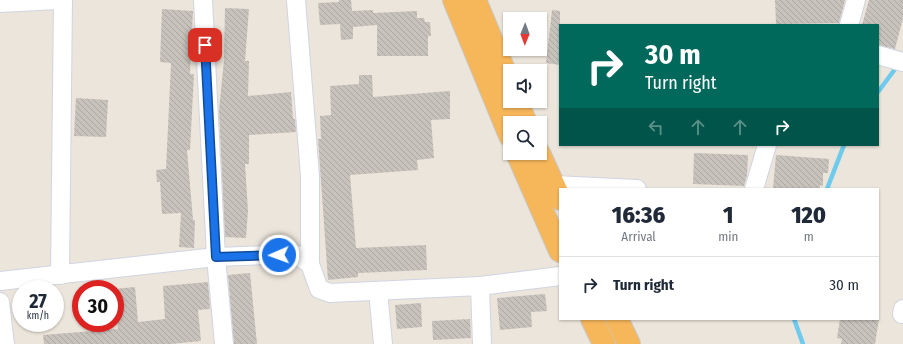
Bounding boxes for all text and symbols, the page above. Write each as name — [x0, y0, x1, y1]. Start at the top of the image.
north arrow — [503, 12, 547, 56]
map controls — [503, 12, 547, 160]
pin — [188, 28, 222, 62]
icon: arrive — [194, 34, 216, 56]
text: 30 m — [645, 38, 701, 71]
icon: right — [579, 40, 631, 92]
button: sound — [503, 64, 547, 108]
text: Turn right — [645, 72, 717, 94]
button: search — [503, 116, 547, 160]
icon: left — [645, 116, 667, 138]
icon: ahead — [687, 116, 709, 138]
icon: ahead — [729, 116, 751, 138]
icon: right — [771, 116, 793, 138]
text: 16:36 — [612, 201, 665, 229]
text: 1 — [723, 201, 733, 229]
text: 120 — [791, 201, 826, 229]
text: Arrival — [621, 229, 656, 244]
text: min — [718, 229, 738, 244]
text: m — [804, 229, 814, 244]
position arrow — [258, 234, 300, 276]
icon: right — [579, 274, 601, 296]
text: Turn right — [613, 276, 674, 294]
text: 30 m — [829, 276, 859, 294]
speed limit sign: 30 — [72, 280, 124, 332]
text: 27 — [29, 289, 47, 313]
text: km/h — [27, 310, 49, 322]

